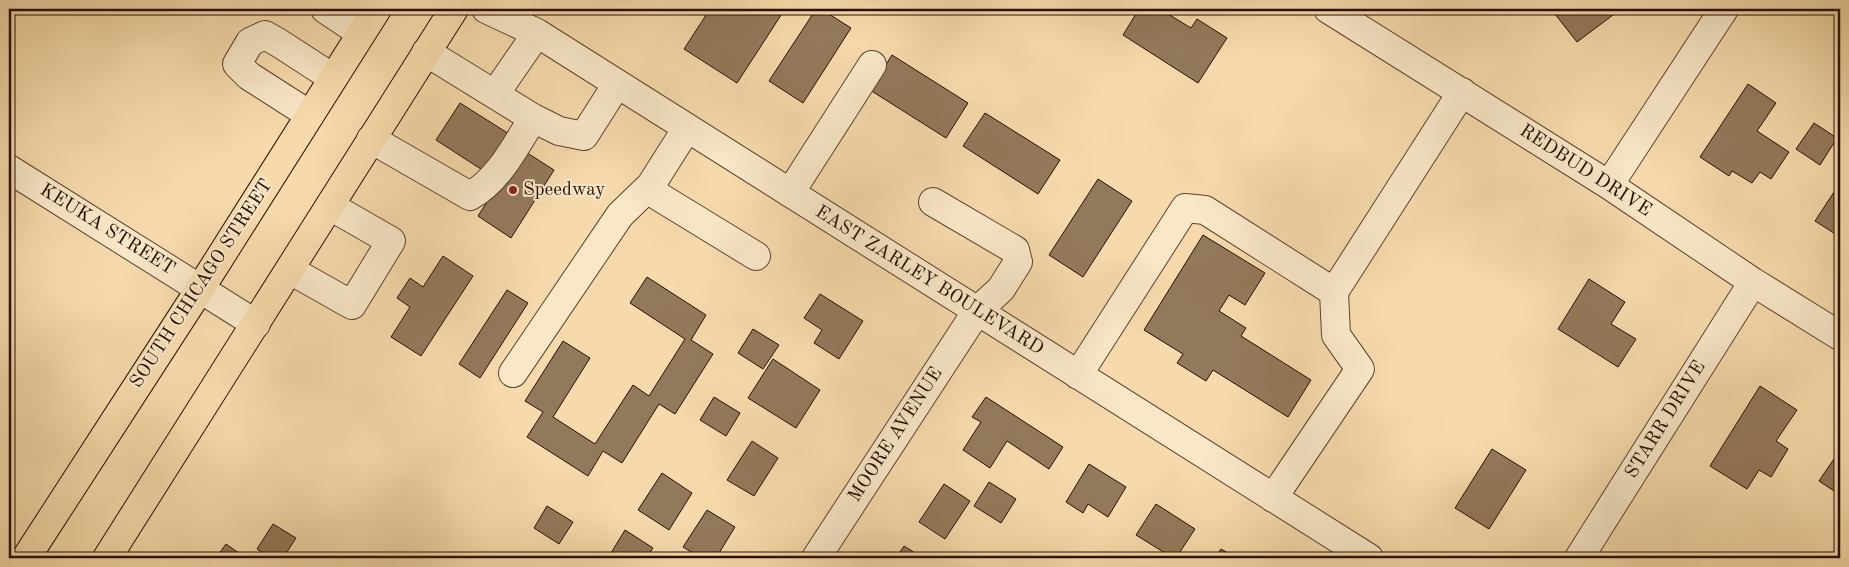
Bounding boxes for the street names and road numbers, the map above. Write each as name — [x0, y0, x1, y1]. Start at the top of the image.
street label: REDBUD DRIVE — [1516, 121, 1654, 221]
street label: SOUTH CHICAGO STREET — [127, 176, 277, 392]
street label: KEUKA STREET — [36, 181, 178, 279]
street label: EAST ZARLEY BOULEVARD — [812, 203, 1046, 359]
street label: STARR DRIVE — [1622, 358, 1710, 482]
street label: MOORE AVENUE — [845, 364, 947, 506]

